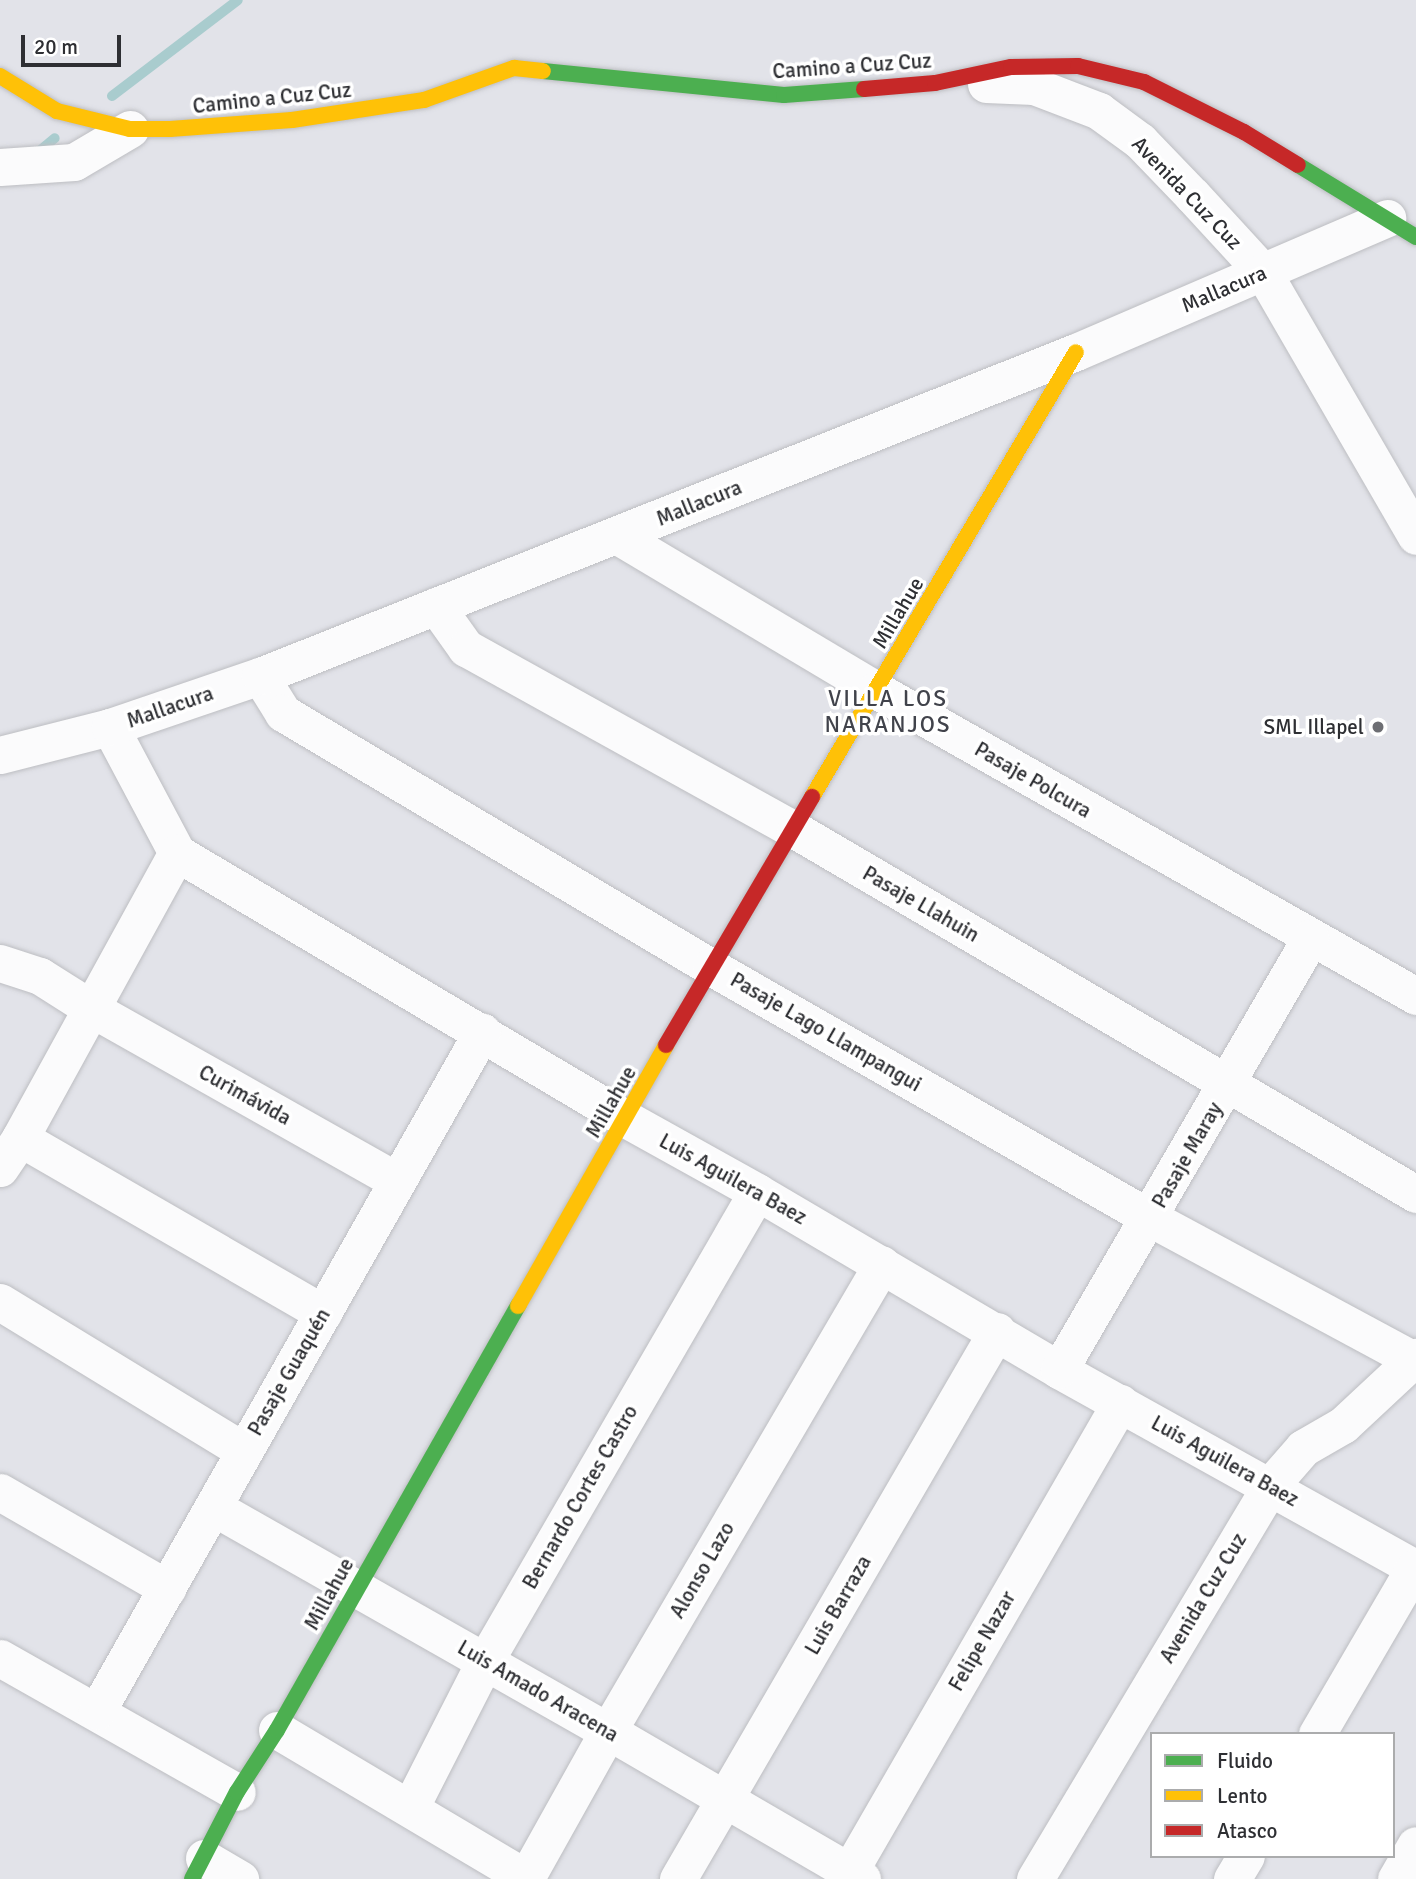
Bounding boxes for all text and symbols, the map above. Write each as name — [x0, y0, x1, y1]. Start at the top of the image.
scale bar — [24, 21, 124, 65]
text: 20 m — [34, 34, 78, 60]
street label: Camino a Cuz Cuz — [772, 48, 932, 84]
street label: Camino a Cuz Cuz — [191, 77, 353, 119]
street label: Avenida Cuz Cuz — [1127, 131, 1247, 255]
street label: Mallacura — [1178, 260, 1270, 318]
street label: Mallacura — [653, 474, 745, 532]
street label: Millahue — [867, 573, 929, 653]
street label: Mallacura — [123, 680, 217, 734]
district label: VILLA LOS NARANJOS — [825, 685, 951, 739]
place label: SML Illapel — [1263, 714, 1364, 740]
marker: SML Illapel — [1370, 719, 1386, 735]
street label: Pasaje Polcura — [970, 736, 1096, 824]
street label: Pasaje Llahuin — [858, 860, 984, 948]
street label: Pasaje Lago Llampangui — [726, 967, 926, 1097]
street label: Curimávida — [194, 1059, 296, 1131]
street label: Millahue — [580, 1062, 642, 1142]
street label: Pasaje Maray — [1147, 1097, 1227, 1213]
street label: Luis Aguilera Baez — [655, 1128, 811, 1230]
street label: Pasaje Guaquén — [242, 1304, 336, 1440]
street label: Bernardo Cortes Castro — [517, 1401, 643, 1593]
street label: Luis Aguilera Baez — [1147, 1410, 1303, 1512]
street label: Alonso Lazo — [664, 1517, 740, 1623]
street label: Avenida Cuz Cuz — [1154, 1528, 1252, 1668]
street label: Luis Barraza — [799, 1551, 877, 1659]
street label: Millahue — [299, 1553, 359, 1635]
street label: Felipe Nazar — [943, 1586, 1021, 1696]
street label: Luis Amado Aracena — [453, 1635, 623, 1747]
legend — [1150, 1732, 1395, 1858]
text: Fluido — [1217, 1748, 1273, 1774]
text: Lento — [1217, 1783, 1267, 1809]
text: Atasco — [1217, 1818, 1277, 1844]

